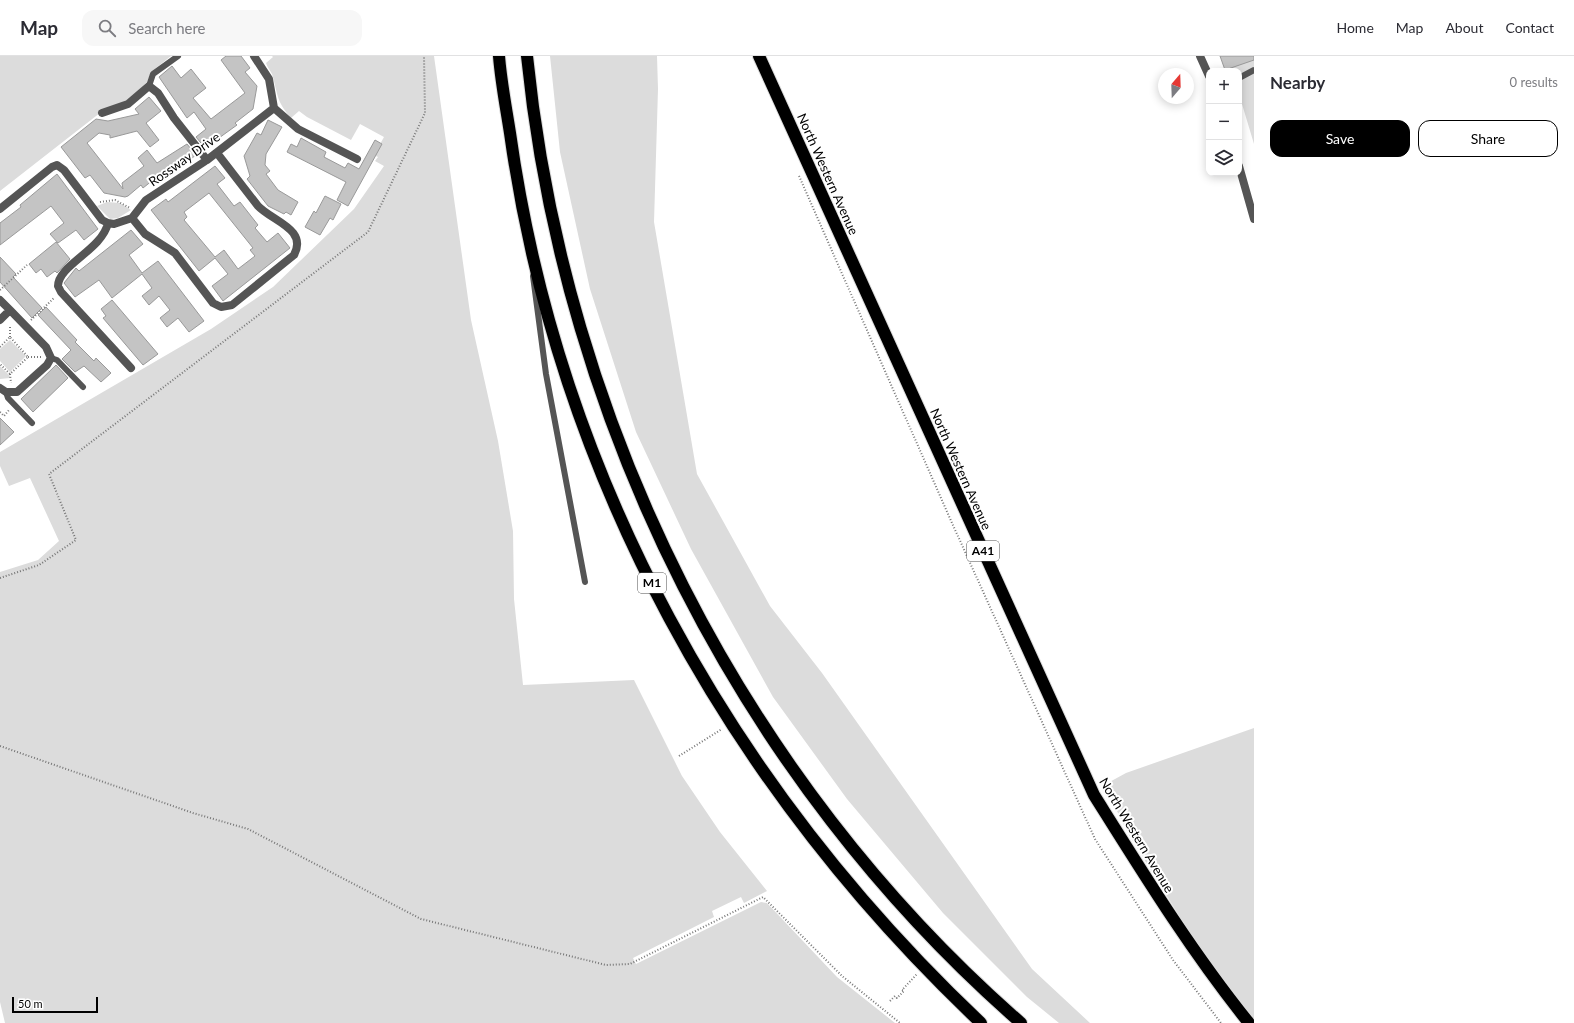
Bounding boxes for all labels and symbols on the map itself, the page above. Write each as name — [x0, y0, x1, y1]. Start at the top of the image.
north arrow — [1158, 68, 1194, 104]
street label: North Western Avenue — [794, 111, 862, 237]
street label: Rossway Drive — [145, 128, 223, 190]
street label: North Western Avenue — [927, 406, 995, 532]
road number: A41 — [967, 541, 999, 561]
road number: M1 — [638, 573, 666, 593]
street label: North Western Avenue — [1096, 775, 1178, 896]
scale bar — [12, 995, 98, 1014]

